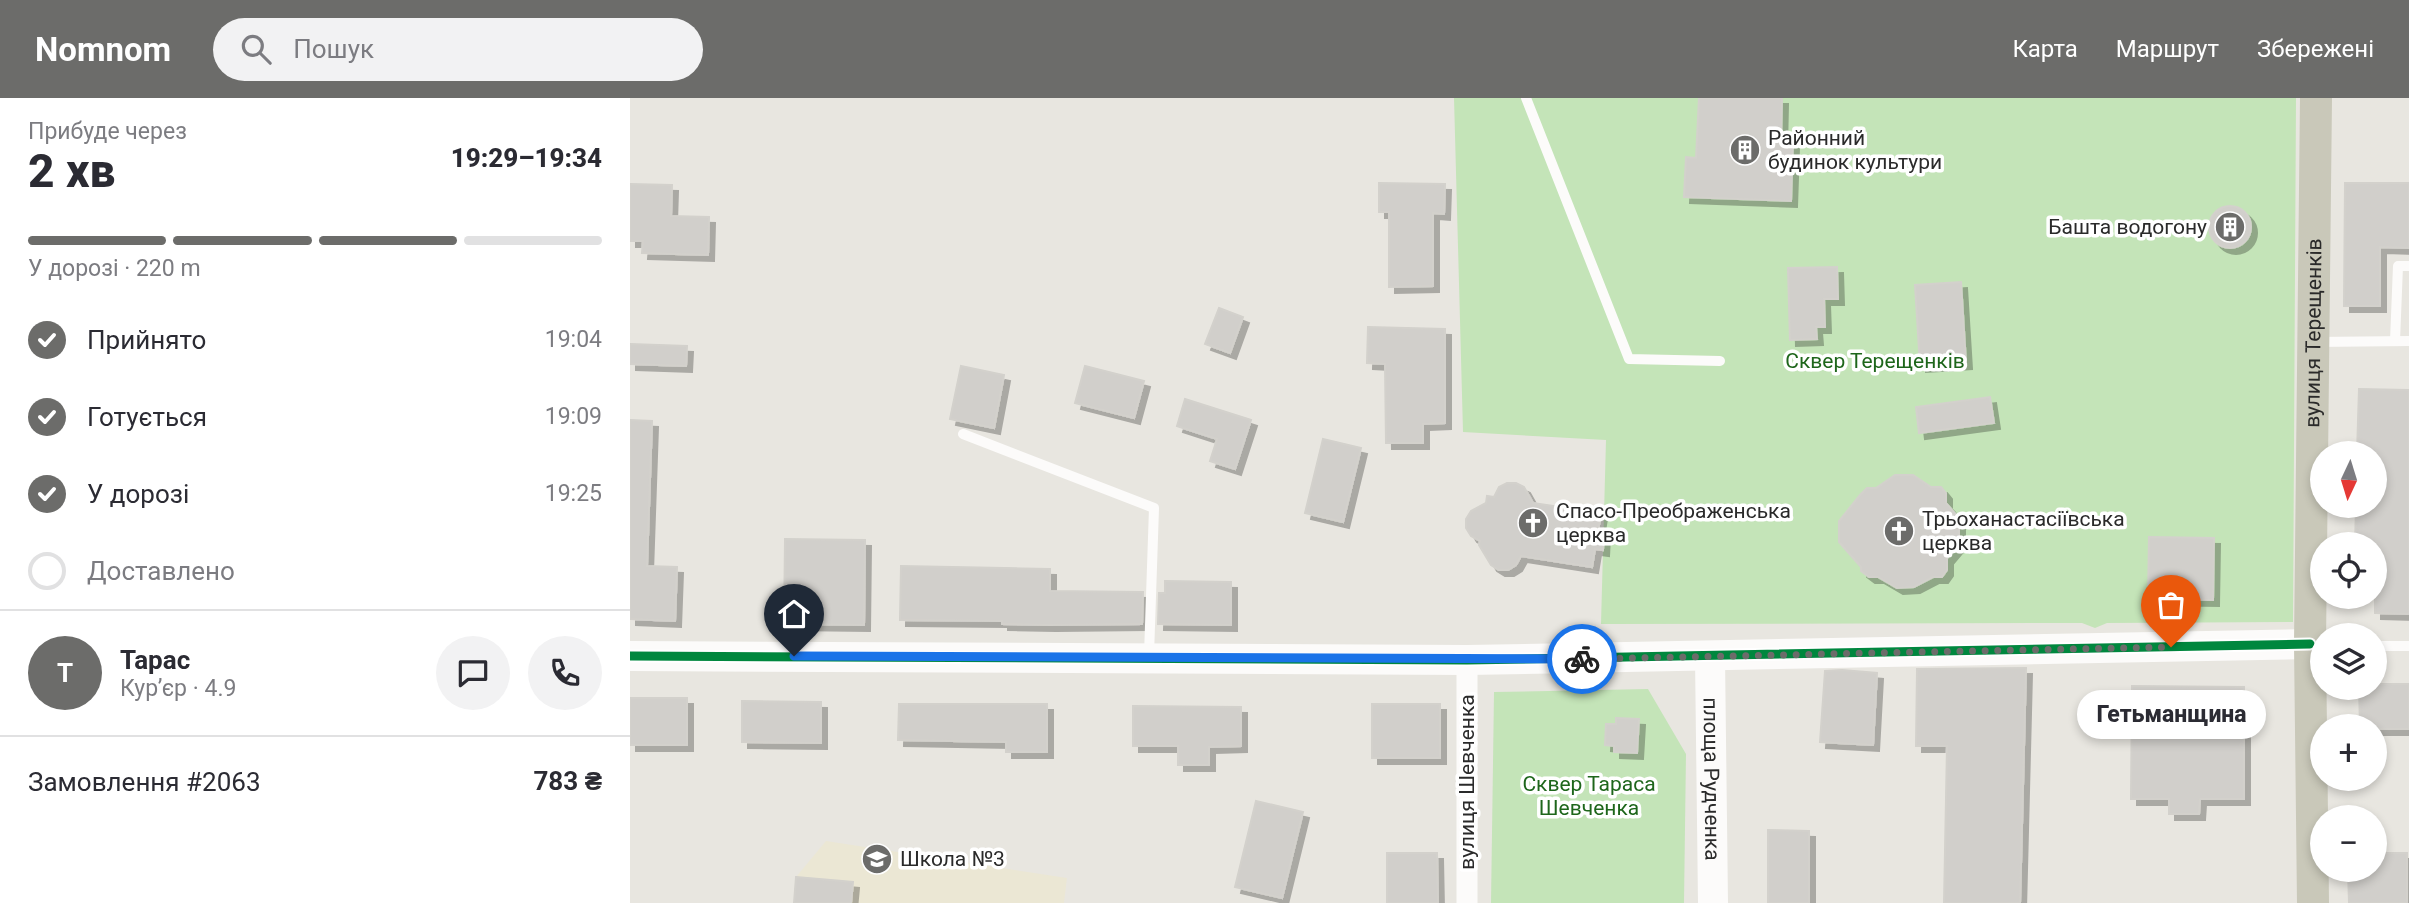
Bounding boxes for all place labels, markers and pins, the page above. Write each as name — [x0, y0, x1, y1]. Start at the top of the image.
place label: Районний будинок культури — [1768, 126, 1942, 174]
building icon: Районний будинок культури — [1728, 133, 1762, 167]
building icon: Башта водогону — [2213, 210, 2247, 244]
place label: Башта водогону — [2048, 215, 2207, 239]
place label: Спасо-Преображенська церква — [1556, 499, 1791, 547]
church icon: Спасо-Преображенська церква — [1516, 506, 1550, 540]
place label: Трьоханастасіївська церква — [1922, 507, 2125, 555]
church icon: Трьоханастасіївська церква — [1882, 514, 1916, 548]
pin — [2141, 575, 2201, 647]
pin — [764, 584, 824, 656]
callout: Гетьманщина — [2076, 689, 2266, 738]
school or university icon: Школа №3 — [860, 842, 894, 876]
place label: Школа №3 — [900, 847, 1005, 871]

